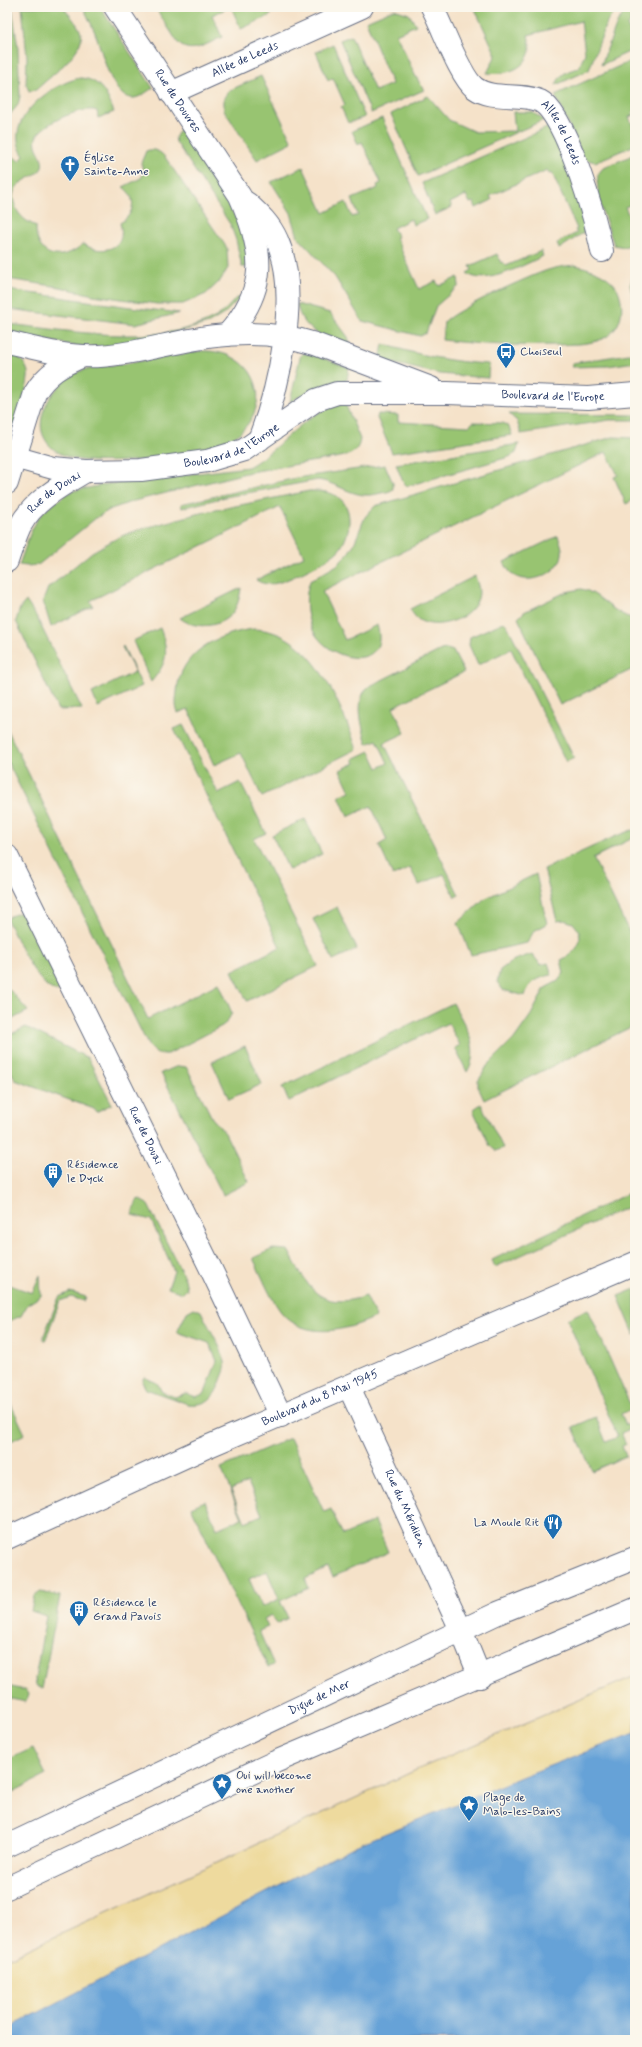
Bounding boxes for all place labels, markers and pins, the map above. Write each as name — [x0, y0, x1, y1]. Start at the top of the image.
place label: Église Sainte-Anne — [84, 150, 149, 180]
church icon: Église Sainte-Anne — [59, 154, 81, 182]
bus stop icon: Choiseul — [495, 341, 517, 369]
place label: Choiseul — [520, 344, 562, 360]
place label: Résidence le Dyck — [67, 1157, 119, 1187]
building icon: Résidence le Dyck — [42, 1161, 64, 1189]
restaurant icon: La Moule Rit — [542, 1512, 564, 1540]
place label: La Moule Rit — [474, 1515, 540, 1531]
place label: Résidence le Grand Pavois — [93, 1595, 162, 1625]
building icon: Résidence le Grand Pavois — [68, 1599, 90, 1627]
place label: Oui will become one another — [236, 1768, 312, 1798]
place icon: Oui will become one another — [211, 1772, 233, 1800]
place label: Plage de Malo-les-Bains — [483, 1790, 561, 1820]
place icon: Plage de Malo-les-Bains — [458, 1794, 480, 1822]

